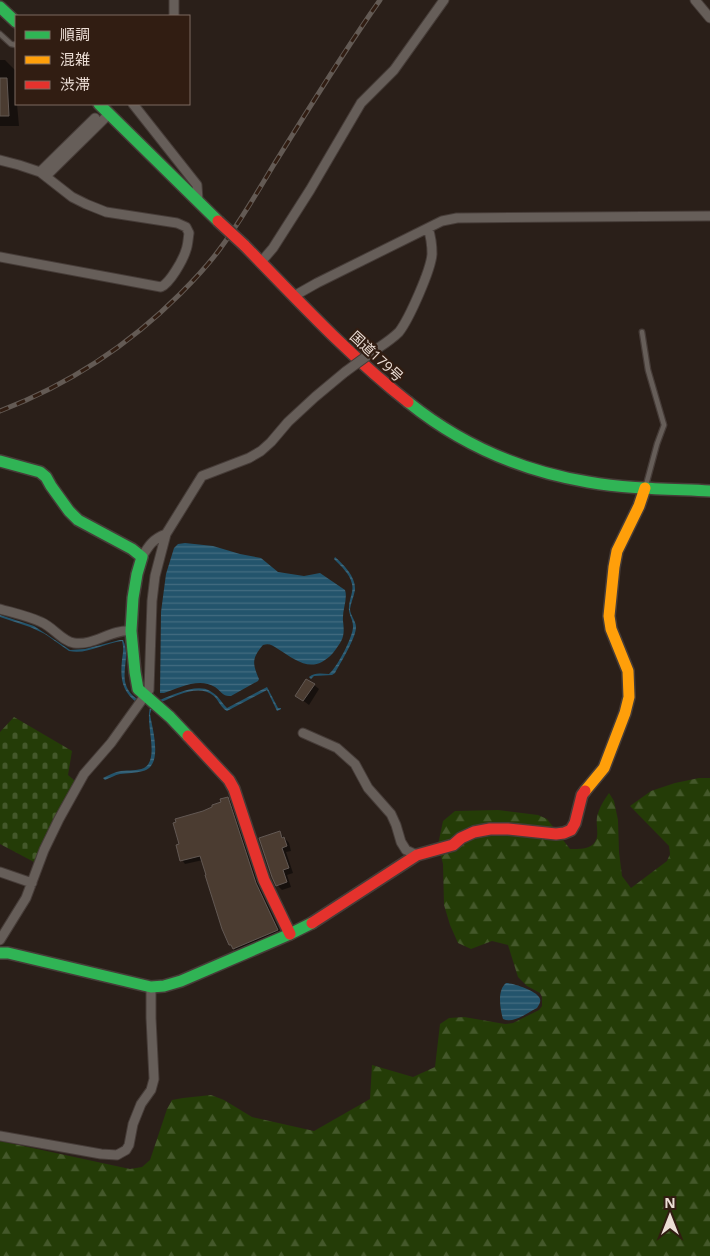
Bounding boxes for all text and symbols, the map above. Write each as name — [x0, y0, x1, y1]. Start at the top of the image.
legend — [15, 15, 190, 105]
text: 順調 — [60, 24, 90, 44]
text: 混雑 — [60, 49, 90, 69]
text: 渋滞 — [60, 74, 90, 94]
street label: 国道179号 — [346, 327, 408, 385]
north arrow — [645, 1191, 695, 1241]
text: N — [664, 1193, 676, 1212]

